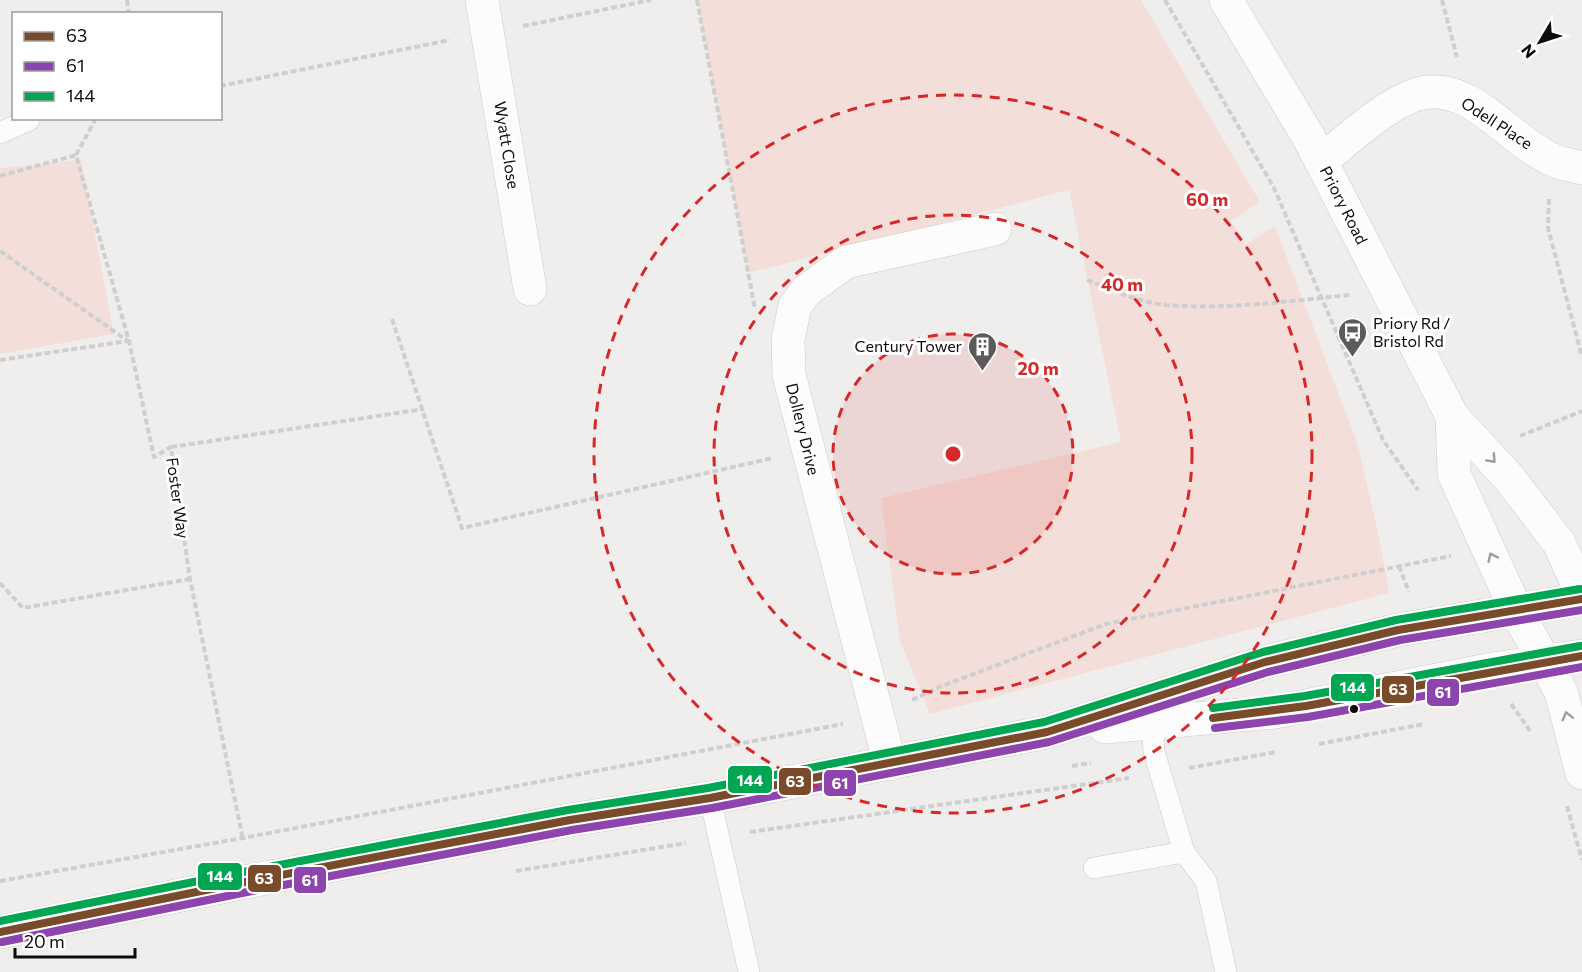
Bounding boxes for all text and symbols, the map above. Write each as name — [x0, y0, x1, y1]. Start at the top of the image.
legend — [12, 12, 222, 120]
north arrow — [1510, 12, 1570, 72]
text: 63 — [66, 24, 87, 46]
text: N — [1517, 41, 1539, 62]
text: 61 — [66, 54, 85, 76]
text: 144 — [66, 84, 95, 106]
street label: Odell Place — [1458, 93, 1536, 153]
street label: Wyatt Close — [491, 100, 524, 190]
street label: Priory Road — [1317, 163, 1372, 247]
text: 60 m — [1186, 188, 1228, 210]
text: 40 m — [1101, 273, 1143, 295]
place label: Priory Rd / Bristol Rd — [1373, 313, 1450, 350]
bus stop icon: Priory Rd / Bristol Rd — [1336, 316, 1368, 358]
building icon: Century Tower — [967, 330, 999, 372]
place label: Century Tower — [855, 336, 963, 355]
text: 20 m — [1017, 357, 1059, 379]
street label: Dollery Drive — [783, 381, 824, 477]
centre of rings — [943, 444, 963, 464]
one-way arrow — [1484, 452, 1495, 463]
street label: Foster Way — [163, 456, 194, 540]
one-way arrow — [1487, 553, 1499, 564]
line badge: 144 — [1330, 673, 1375, 702]
line badge: 63 — [1381, 675, 1415, 704]
text: 144 — [1340, 677, 1367, 696]
line badge: 61 — [1426, 678, 1460, 707]
text: 63 — [1388, 679, 1408, 698]
text: 61 — [1434, 682, 1452, 701]
unlabelled marker — [1348, 703, 1360, 715]
one-way arrow — [1562, 711, 1575, 721]
line badge: 144 — [727, 765, 773, 794]
line badge: 63 — [778, 767, 812, 796]
line badge: 61 — [823, 769, 857, 797]
text: 144 — [737, 770, 764, 789]
text: 63 — [785, 771, 805, 790]
text: 61 — [831, 773, 849, 792]
line badge: 144 — [197, 862, 243, 891]
line badge: 63 — [247, 864, 282, 893]
text: 144 — [207, 866, 234, 885]
line badge: 61 — [293, 866, 327, 894]
text: 63 — [254, 868, 274, 887]
text: 61 — [301, 870, 319, 889]
scale bar — [15, 921, 135, 959]
text: 20 m — [24, 930, 65, 952]

